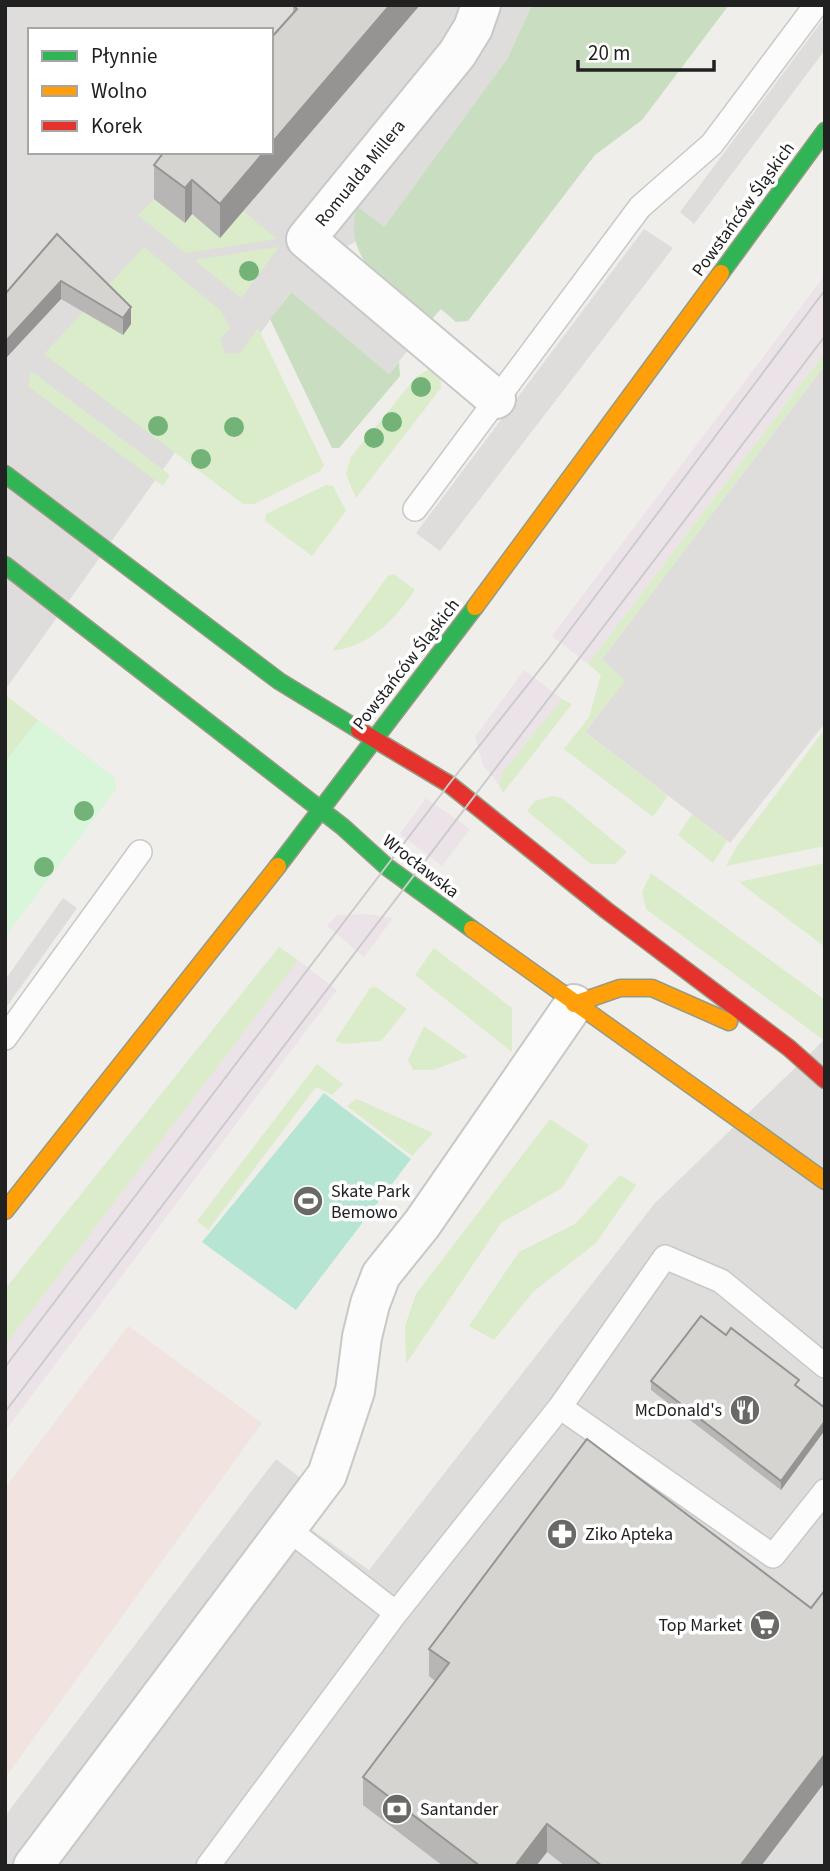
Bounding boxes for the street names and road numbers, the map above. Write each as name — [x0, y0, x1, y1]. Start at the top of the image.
street label: Romualda Millera — [309, 114, 411, 232]
street label: Powstańców Śląskich — [686, 137, 801, 282]
street label: Powstańców Śląskich — [347, 593, 466, 735]
street label: Wrocławska — [377, 829, 464, 904]

